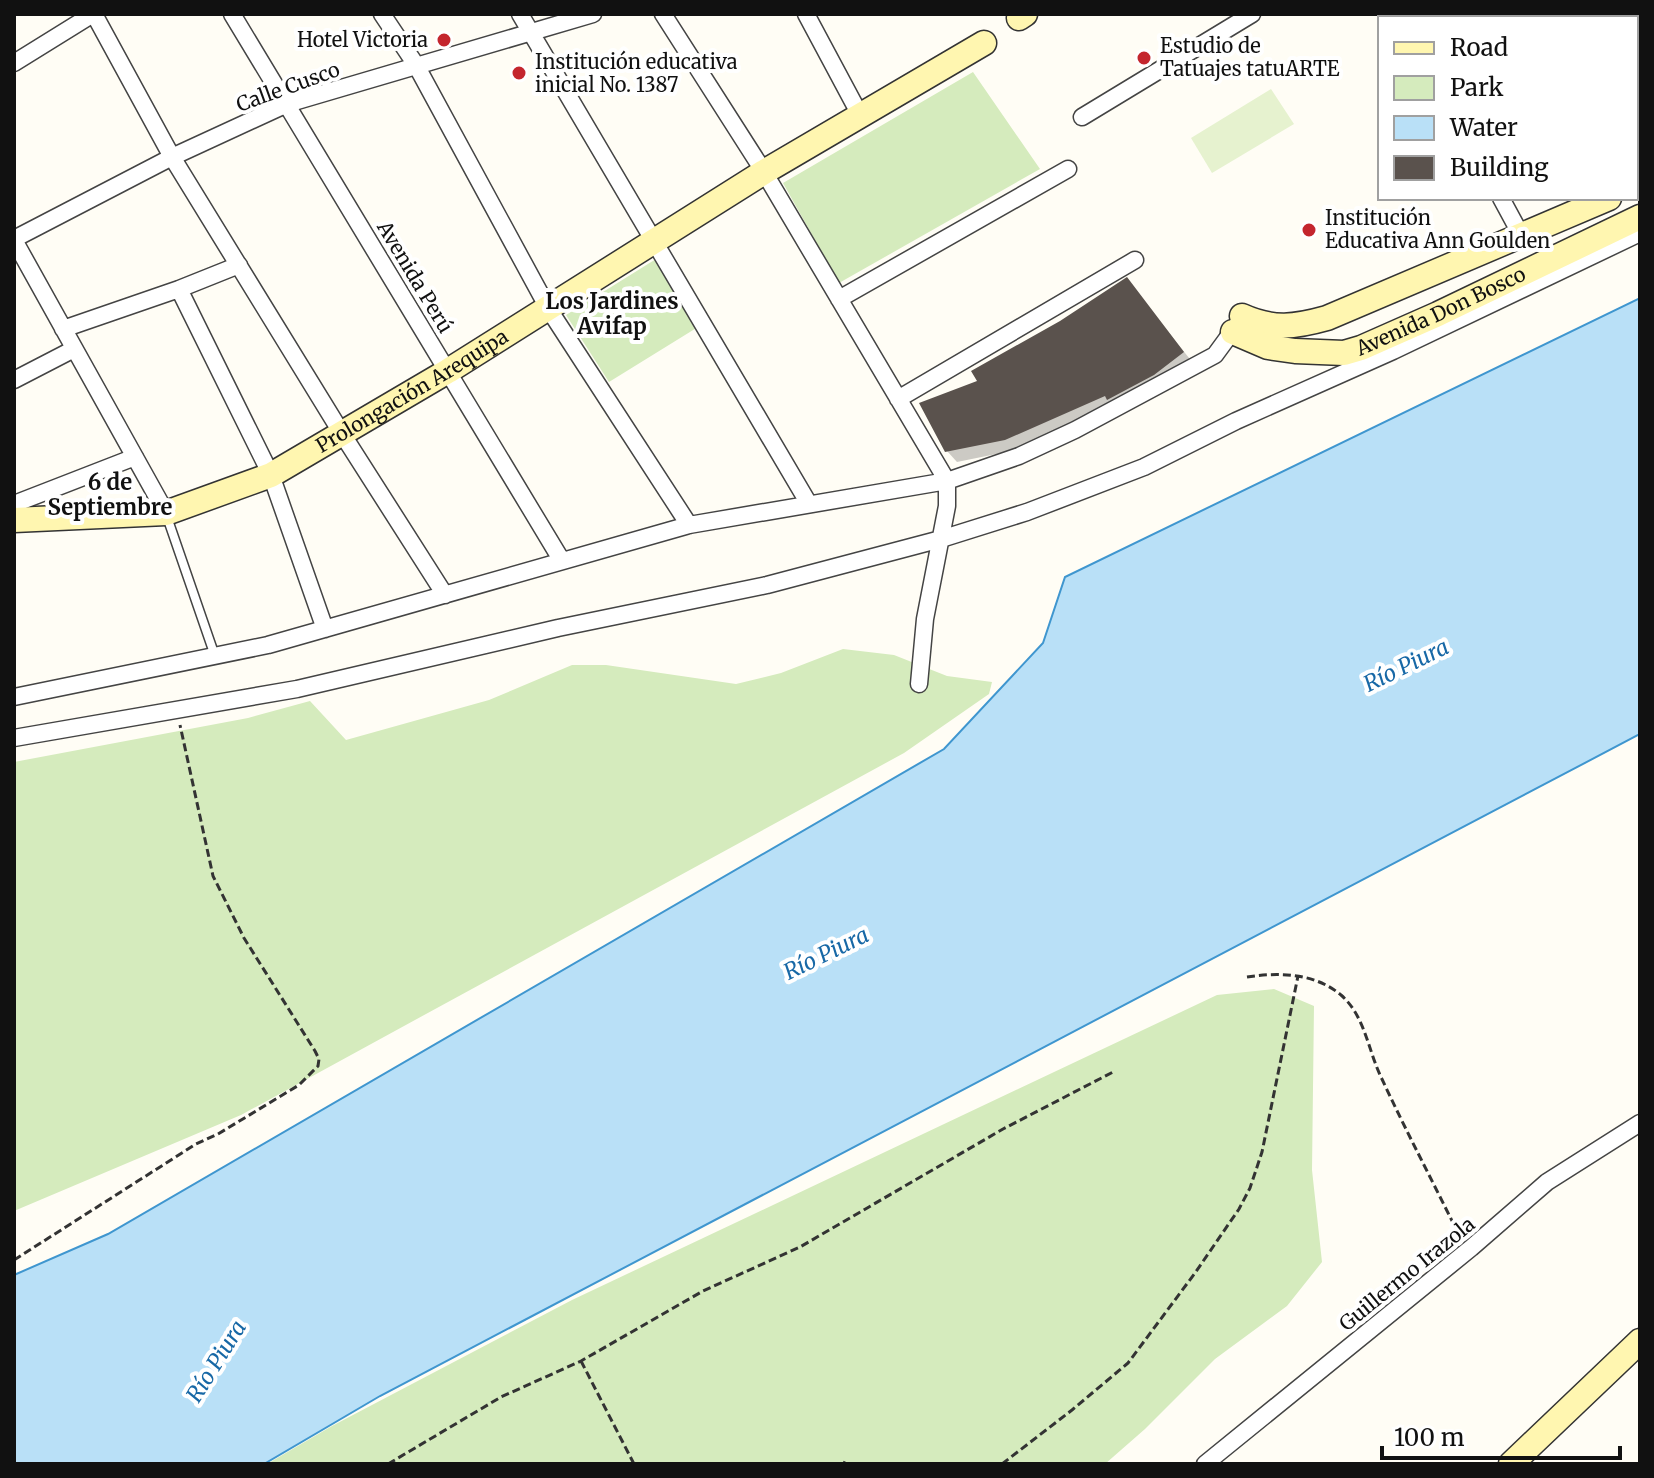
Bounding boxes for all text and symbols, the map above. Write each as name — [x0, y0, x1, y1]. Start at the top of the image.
legend — [1378, 16, 1638, 200]
place label: Hotel Victoria — [297, 27, 428, 52]
marker: Hotel Victoria — [435, 31, 453, 49]
text: Road — [1450, 32, 1508, 63]
place label: Estudio de Tatuajes tatuARTE — [1160, 33, 1340, 81]
place label: Institución educativa inicial No. 1387 — [535, 49, 738, 97]
marker: Estudio de Tatuajes tatuARTE — [1135, 49, 1153, 67]
street label: Calle Cusco — [233, 56, 343, 117]
marker: Institución educativa inicial No. 1387 — [510, 64, 528, 82]
text: Park — [1450, 72, 1504, 103]
text: Water — [1449, 112, 1518, 143]
text: Building — [1450, 152, 1549, 183]
place label: Institución Educativa Ann Goulden — [1325, 205, 1550, 253]
street label: Avenida Perú — [372, 215, 459, 337]
marker: Institución Educativa Ann Goulden — [1300, 221, 1318, 239]
street label: Avenida Don Bosco — [1351, 261, 1530, 361]
district label: Los Jardines Avifap — [545, 287, 679, 340]
street label: Prolongación Arequipa — [311, 323, 513, 458]
district label: 6 de Septiembre — [48, 468, 173, 521]
water label: Río Piura — [1359, 632, 1453, 698]
water label: Río Piura — [779, 920, 873, 986]
street label: Guillermo Irazola — [1334, 1211, 1480, 1336]
water label: Río Piura — [180, 1315, 252, 1407]
scale bar — [1382, 1410, 1620, 1460]
text: 100 m — [1394, 1422, 1465, 1453]

